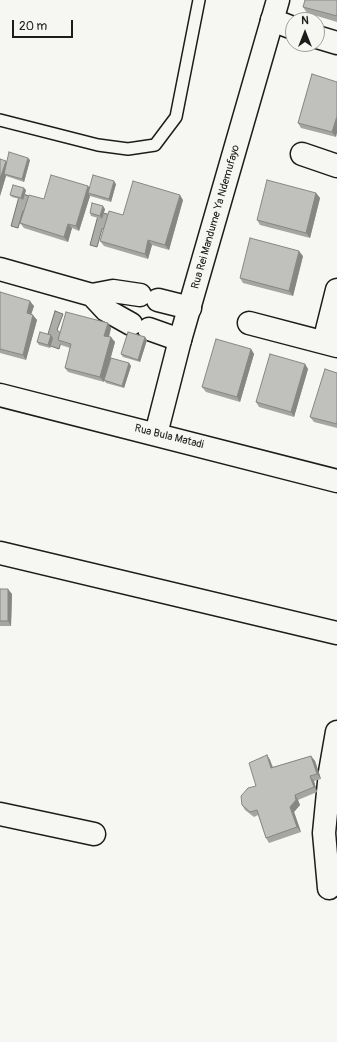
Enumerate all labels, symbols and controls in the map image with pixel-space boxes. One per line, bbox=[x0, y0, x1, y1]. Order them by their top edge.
scale bar bbox=[14, 12, 75, 38]
north arrow bbox=[285, 12, 325, 52]
text: N bbox=[301, 14, 309, 27]
text: 20 m bbox=[19, 19, 47, 34]
street label: Rua Rei Mandume Ya Ndemufayo bbox=[189, 143, 243, 291]
street label: Rua Bula Matadi bbox=[133, 422, 205, 452]

